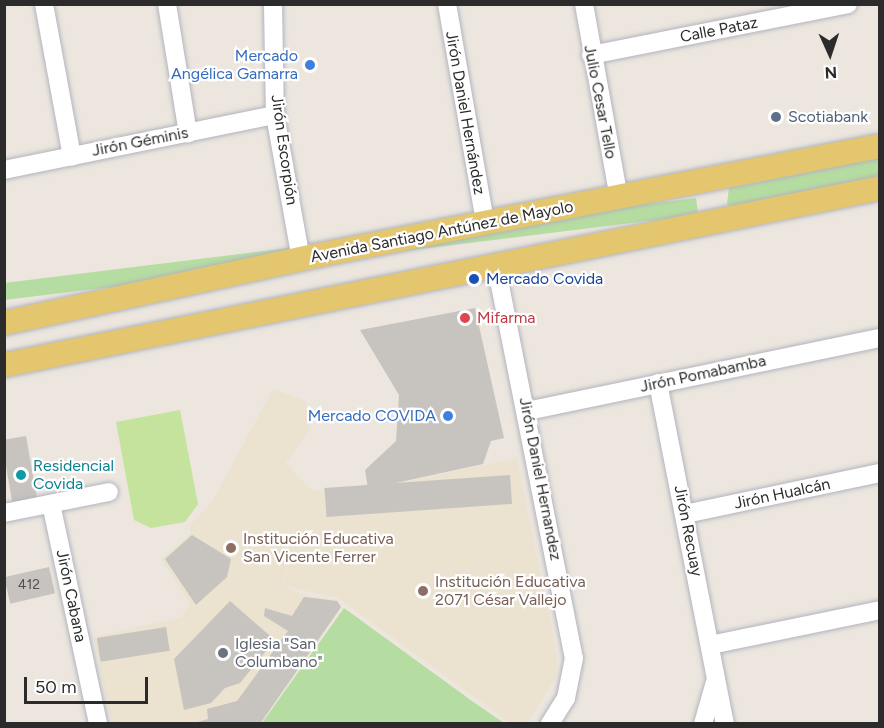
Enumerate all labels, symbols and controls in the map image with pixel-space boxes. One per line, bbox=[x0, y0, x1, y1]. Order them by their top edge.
street label: Calle Pataz bbox=[679, 13, 759, 47]
north arrow bbox=[800, 24, 860, 84]
street label: Jirón Daniel Hernández bbox=[441, 30, 489, 196]
street label: Julio Cesar Tello bbox=[580, 43, 620, 161]
place label: Mercado Angélica Gamarra bbox=[171, 46, 298, 84]
marker: Mercado Angélica Gamarra bbox=[303, 58, 317, 72]
text: N bbox=[824, 63, 838, 82]
street label: Jirón Escorpión bbox=[267, 94, 301, 206]
place label: Scotiabank bbox=[788, 107, 868, 127]
marker: Scotiabank bbox=[769, 110, 783, 124]
street label: Jirón Géminis bbox=[90, 123, 190, 161]
street label: Avenida Santiago Antúnez de Mayolo bbox=[309, 197, 575, 267]
place label: Mercado Covida bbox=[486, 269, 603, 289]
marker: Mercado Covida bbox=[467, 272, 481, 286]
place label: Mifarma bbox=[477, 308, 535, 328]
marker: Mifarma bbox=[458, 311, 472, 325]
street label: Jirón Pomabamba bbox=[638, 351, 768, 397]
street label: Jirón Daniel Hernandez bbox=[515, 396, 565, 562]
place label: Mercado COVIDA bbox=[308, 406, 436, 426]
marker: Mercado COVIDA bbox=[441, 409, 455, 423]
place label: Residencial Covida bbox=[33, 456, 114, 494]
marker: Residencial Covida bbox=[14, 468, 28, 482]
street label: Jirón Hualcán bbox=[732, 474, 832, 514]
street label: Jirón Recuay bbox=[670, 484, 706, 578]
place label: Institución Educativa San Vicente Ferrer bbox=[243, 529, 394, 567]
marker: Institución Educativa San Vicente Ferrer bbox=[224, 541, 238, 555]
street label: Jirón Cabana bbox=[52, 548, 90, 644]
place label: Institución Educativa 2071 César Vallejo bbox=[435, 572, 586, 610]
house number: 412 bbox=[18, 577, 40, 593]
marker: Institución Educativa 2071 César Vallejo bbox=[416, 584, 430, 598]
place label: Iglesia "San Columbano" bbox=[235, 634, 323, 672]
marker: Iglesia "San Columbano" bbox=[216, 646, 230, 660]
scale bar bbox=[27, 665, 152, 703]
text: 50 m bbox=[35, 676, 77, 698]

